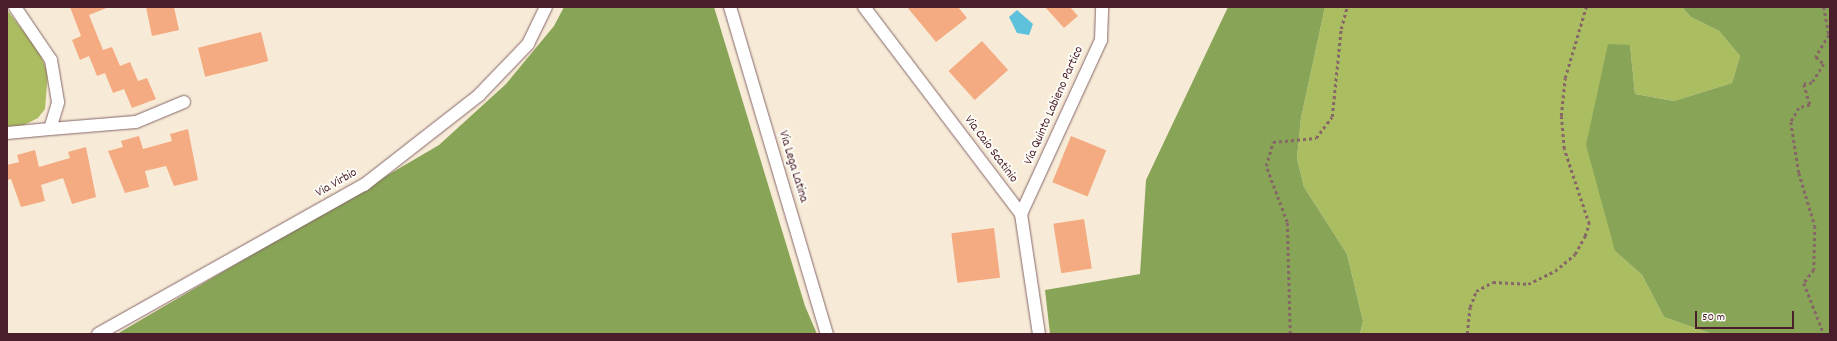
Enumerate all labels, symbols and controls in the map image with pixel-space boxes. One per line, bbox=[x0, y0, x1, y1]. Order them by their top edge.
street label: Via Quinto Labieno Partico bbox=[1022, 44, 1088, 168]
street label: Via Caio Scatinio bbox=[960, 113, 1020, 187]
street label: Via Lega Latina bbox=[774, 129, 810, 205]
street label: Via Virbio bbox=[314, 166, 360, 202]
scale bar bbox=[1697, 303, 1796, 329]
text: 50 m bbox=[1702, 309, 1725, 326]

